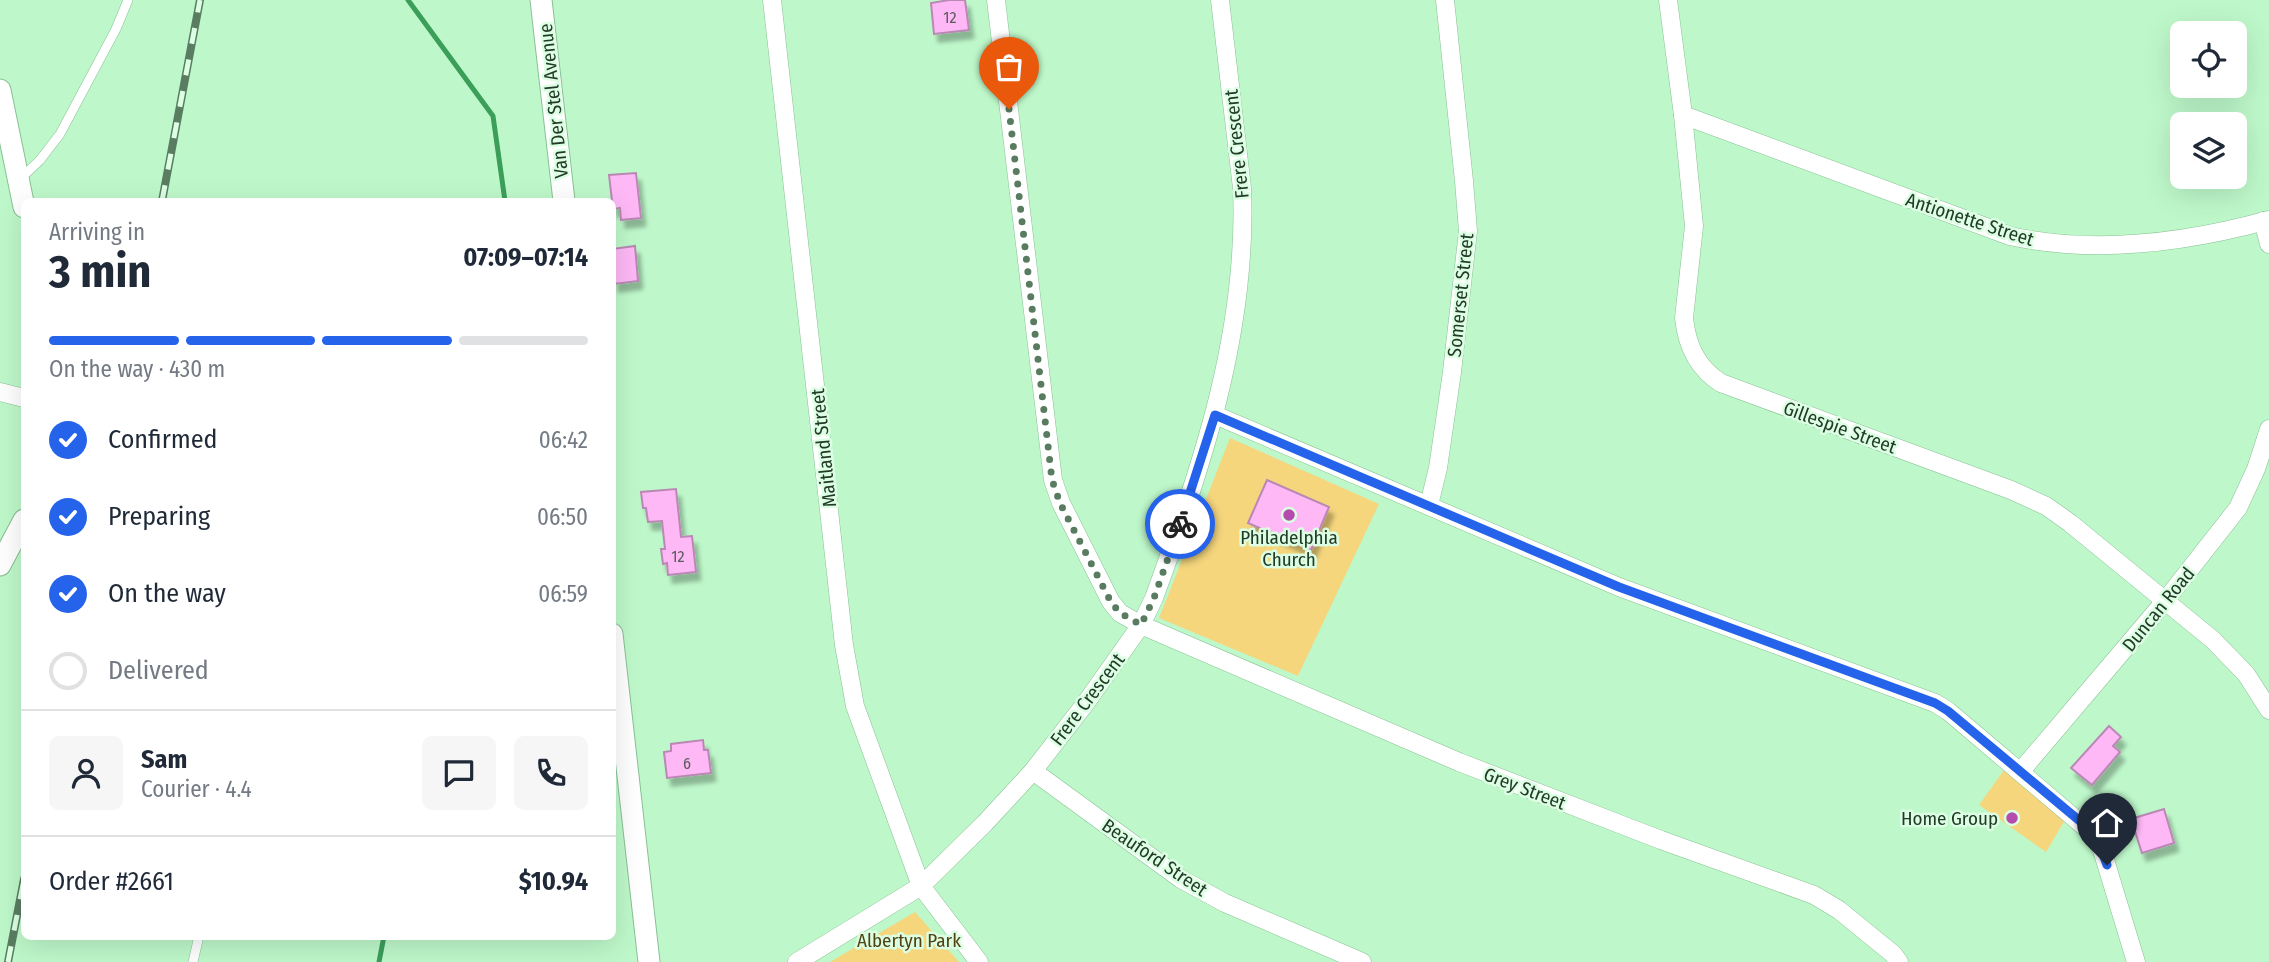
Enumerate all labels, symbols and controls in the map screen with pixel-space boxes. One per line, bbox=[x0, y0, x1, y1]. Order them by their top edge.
house number: 12 bbox=[943, 8, 957, 27]
map controls bbox=[2170, 21, 2247, 189]
button: locate bbox=[2170, 21, 2247, 98]
street label: Van Der Stel Avenue bbox=[534, 22, 573, 179]
pin bbox=[979, 37, 1039, 109]
icon: bag bbox=[990, 48, 1028, 86]
street label: Frere Crescent bbox=[1219, 88, 1254, 200]
button: layers bbox=[2170, 112, 2247, 189]
street label: Antionette Street bbox=[1903, 188, 2037, 251]
text: Arriving in bbox=[49, 218, 145, 246]
street label: Somerset Street bbox=[1443, 231, 1479, 358]
text: 07:09–07:14 bbox=[463, 242, 588, 273]
text: 3 min bbox=[49, 244, 151, 299]
text: On the way · 430 m bbox=[49, 355, 225, 383]
street label: Maitland Street bbox=[806, 387, 841, 508]
street label: Gillespie Street bbox=[1780, 396, 1900, 459]
icon: check bbox=[49, 421, 87, 459]
text: Confirmed bbox=[108, 424, 218, 455]
text: 06:42 bbox=[539, 426, 588, 454]
courier bbox=[1145, 489, 1215, 559]
icon: check bbox=[49, 498, 87, 536]
text: Preparing bbox=[108, 501, 210, 532]
text: 06:50 bbox=[537, 503, 588, 531]
icon: bike bbox=[1161, 505, 1199, 543]
marker: Philadelphia Church bbox=[1281, 507, 1297, 523]
place label: Philadelphia Church bbox=[1240, 526, 1338, 571]
house number: 12 bbox=[671, 547, 685, 566]
street label: Duncan Road bbox=[2117, 562, 2199, 656]
icon: check bbox=[49, 575, 87, 613]
text: On the way bbox=[108, 578, 226, 609]
text: 06:59 bbox=[538, 580, 588, 608]
street label: Frere Crescent bbox=[1045, 648, 1130, 750]
text: Delivered bbox=[108, 655, 209, 686]
button: person bbox=[49, 736, 123, 810]
button: chat bbox=[422, 736, 496, 810]
button: phone bbox=[514, 736, 588, 810]
text: Sam bbox=[141, 744, 187, 775]
house number: 6 bbox=[683, 754, 691, 773]
street label: Grey Street bbox=[1481, 762, 1570, 815]
text: Courier · 4.4 bbox=[141, 775, 252, 803]
pin bbox=[2077, 793, 2137, 865]
icon: home bbox=[2088, 804, 2126, 842]
place label: Home Group bbox=[1901, 807, 1998, 830]
marker: Home Group bbox=[2004, 810, 2020, 826]
street label: Beauford Street bbox=[1098, 814, 1212, 901]
text: Order #2661 bbox=[49, 866, 174, 897]
text: $10.94 bbox=[519, 866, 588, 897]
park label: Albertyn Park bbox=[857, 929, 961, 952]

